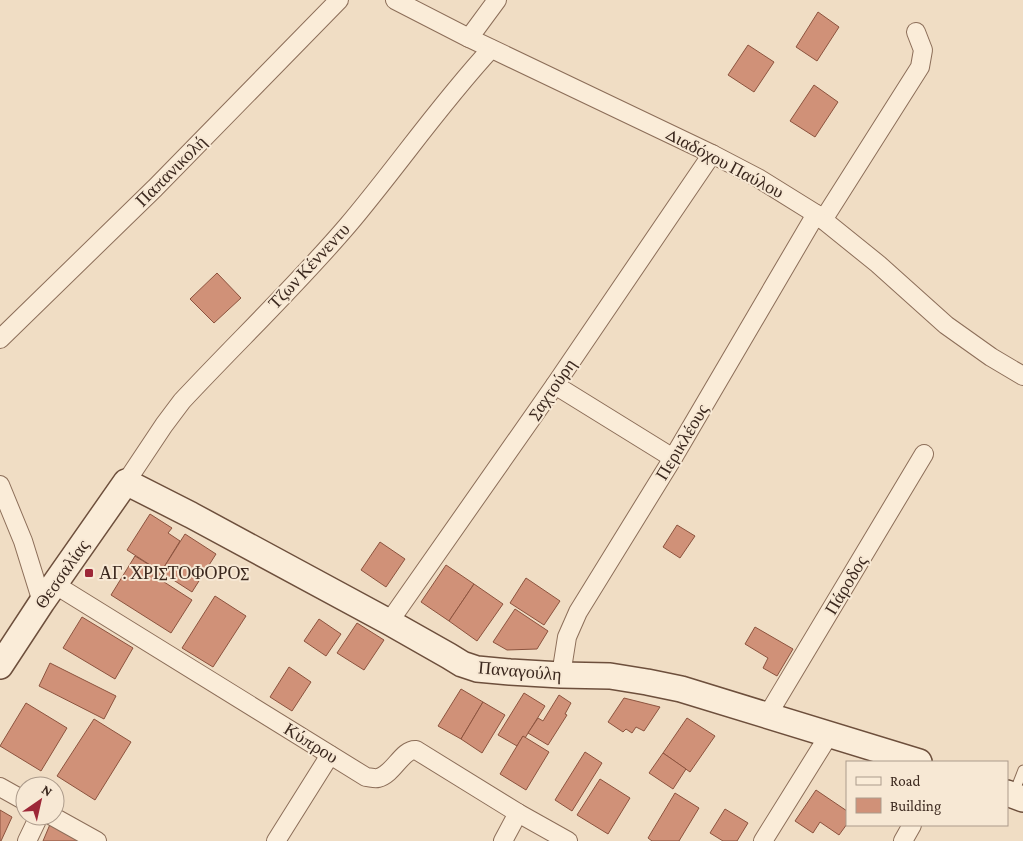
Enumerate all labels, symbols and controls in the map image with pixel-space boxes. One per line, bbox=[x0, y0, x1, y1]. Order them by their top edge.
street label: Διαδόχου Παύλου bbox=[663, 124, 787, 202]
street label: Παπανικολή bbox=[132, 132, 210, 210]
street label: Τζων Κέννεντυ bbox=[264, 219, 354, 313]
street label: Σαχτούρη bbox=[524, 355, 580, 423]
street label: Περικλέους bbox=[652, 401, 712, 483]
street label: Θεσσαλίας bbox=[31, 536, 93, 612]
street label: Πάροδος bbox=[821, 552, 871, 618]
place label: ΑΓ. ΧΡΙΣΤΟΦΟΡΟΣ bbox=[99, 563, 249, 583]
marker: ΑΓ. ΧΡΙΣΤΟΦΟΡΟΣ bbox=[83, 567, 95, 579]
street label: Παναγούλη bbox=[477, 657, 563, 685]
street label: Κύπρου bbox=[280, 719, 342, 767]
legend bbox=[846, 761, 1008, 826]
text: Road bbox=[890, 773, 921, 789]
north arrow bbox=[15, 776, 65, 826]
text: N bbox=[39, 781, 56, 800]
text: Building bbox=[890, 798, 941, 815]

